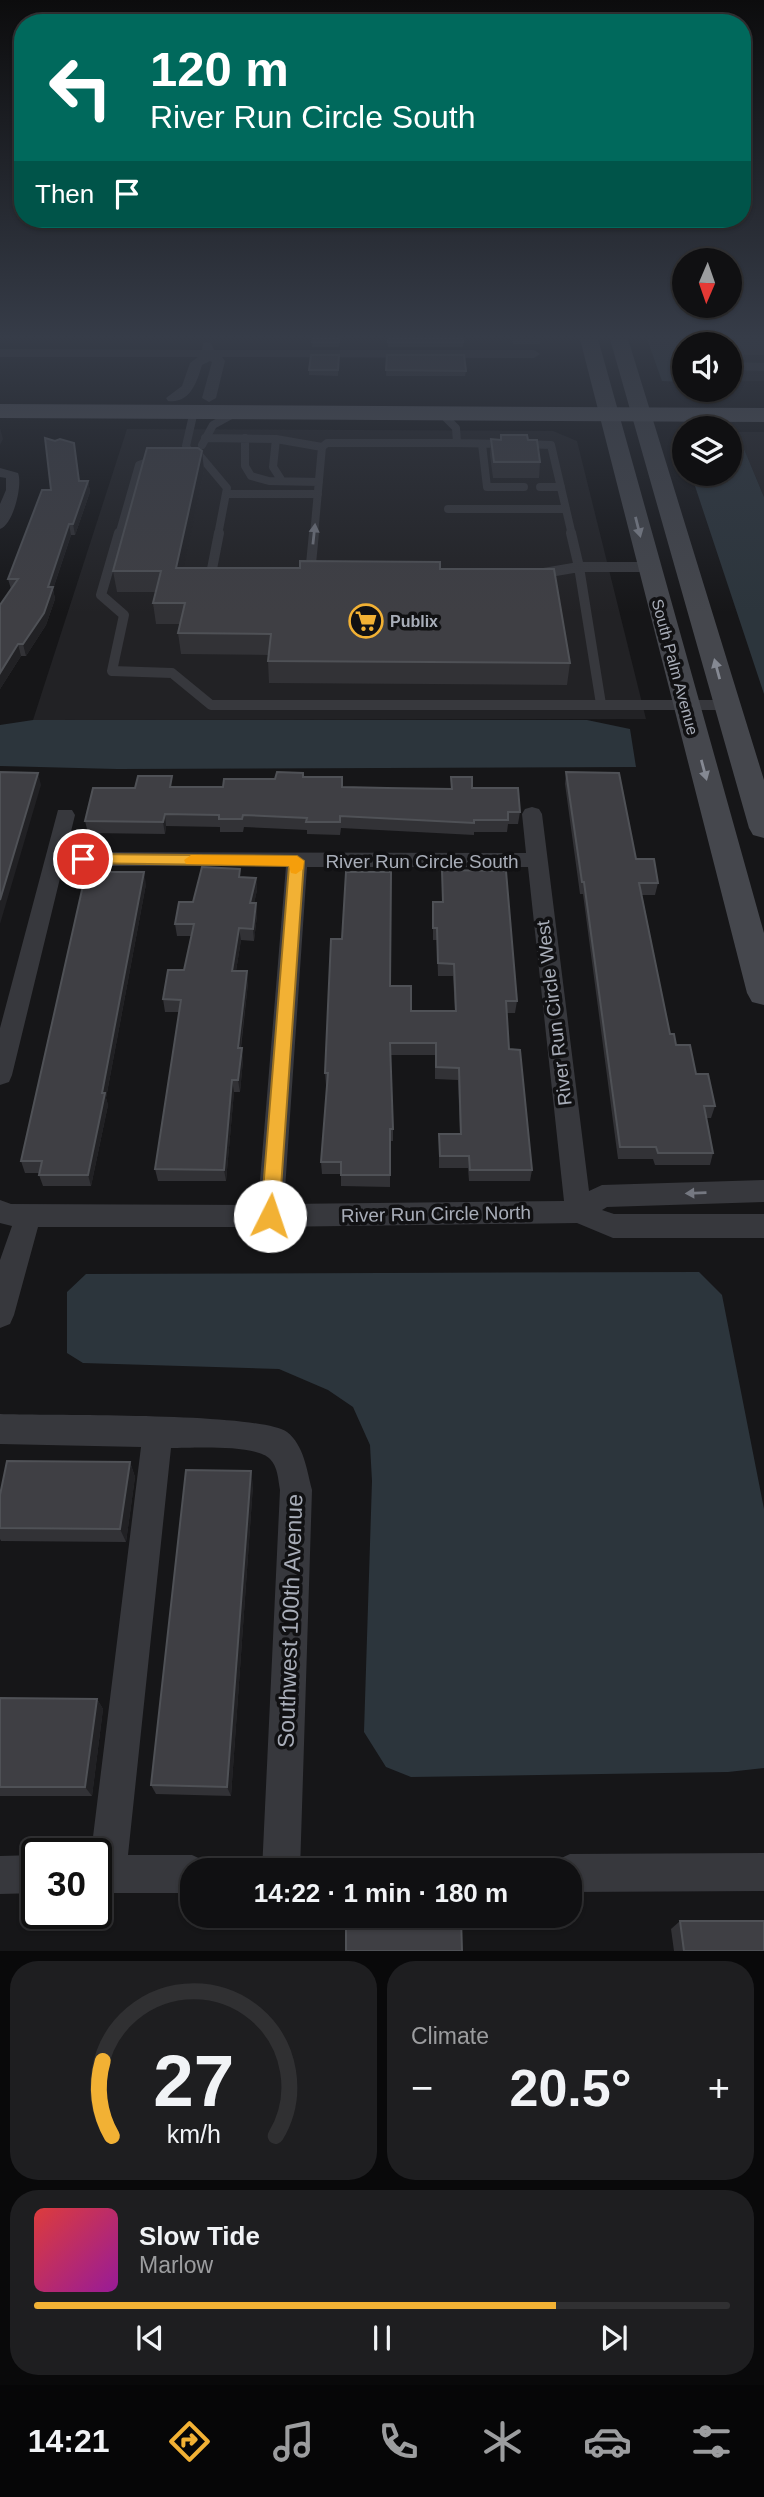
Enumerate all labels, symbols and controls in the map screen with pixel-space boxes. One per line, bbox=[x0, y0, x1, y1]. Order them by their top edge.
icon: left bbox=[35, 42, 126, 133]
text: 120 m bbox=[150, 42, 289, 96]
text: River Run Circle South bbox=[150, 99, 475, 135]
icon: arrive bbox=[108, 175, 146, 213]
text: Then bbox=[35, 179, 94, 209]
north arrow bbox=[672, 248, 742, 318]
map controls bbox=[672, 248, 742, 486]
button: sound bbox=[672, 332, 742, 402]
button: layers bbox=[672, 416, 742, 486]
one-way arrow bbox=[633, 517, 644, 539]
one-way arrow bbox=[308, 523, 319, 545]
street label: South Palm Avenue bbox=[649, 597, 701, 737]
supermarket icon: Publix bbox=[347, 602, 385, 640]
place label: Publix bbox=[390, 613, 438, 630]
one-way arrow bbox=[711, 658, 722, 680]
one-way arrow bbox=[699, 760, 709, 781]
pin bbox=[53, 829, 113, 889]
icon: arrive bbox=[64, 840, 102, 878]
street label: River Run Circle South bbox=[325, 851, 519, 872]
street label: River Run Circle West bbox=[532, 918, 576, 1107]
position arrow bbox=[233, 1179, 307, 1253]
one-way arrow bbox=[685, 1188, 707, 1199]
street label: River Run Circle North bbox=[341, 1202, 531, 1226]
street label: Southwest 100th Avenue bbox=[273, 1494, 307, 1748]
speed limit sign: 30 bbox=[21, 1838, 112, 1929]
text: 14:22 · 1 min · 180 m bbox=[254, 1878, 508, 1908]
text: Climate bbox=[411, 2023, 489, 2049]
text: 27 bbox=[153, 2041, 234, 2122]
text: 20.5° bbox=[509, 2059, 632, 2117]
text: − bbox=[411, 2067, 433, 2109]
text: + bbox=[708, 2067, 730, 2109]
text: km/h bbox=[166, 2120, 221, 2148]
text: Slow Tide bbox=[139, 2221, 260, 2251]
text: Marlow bbox=[139, 2252, 213, 2278]
icon: previous bbox=[131, 2319, 169, 2357]
icon: pause bbox=[363, 2319, 401, 2357]
icon: next bbox=[595, 2319, 633, 2357]
icon: directions bbox=[165, 2417, 214, 2466]
icon: music bbox=[269, 2417, 318, 2466]
icon: phone bbox=[374, 2417, 423, 2466]
icon: climate bbox=[478, 2417, 527, 2466]
icon: car bbox=[583, 2417, 632, 2466]
icon: filters bbox=[687, 2417, 736, 2466]
text: 14:21 bbox=[28, 2423, 110, 2459]

